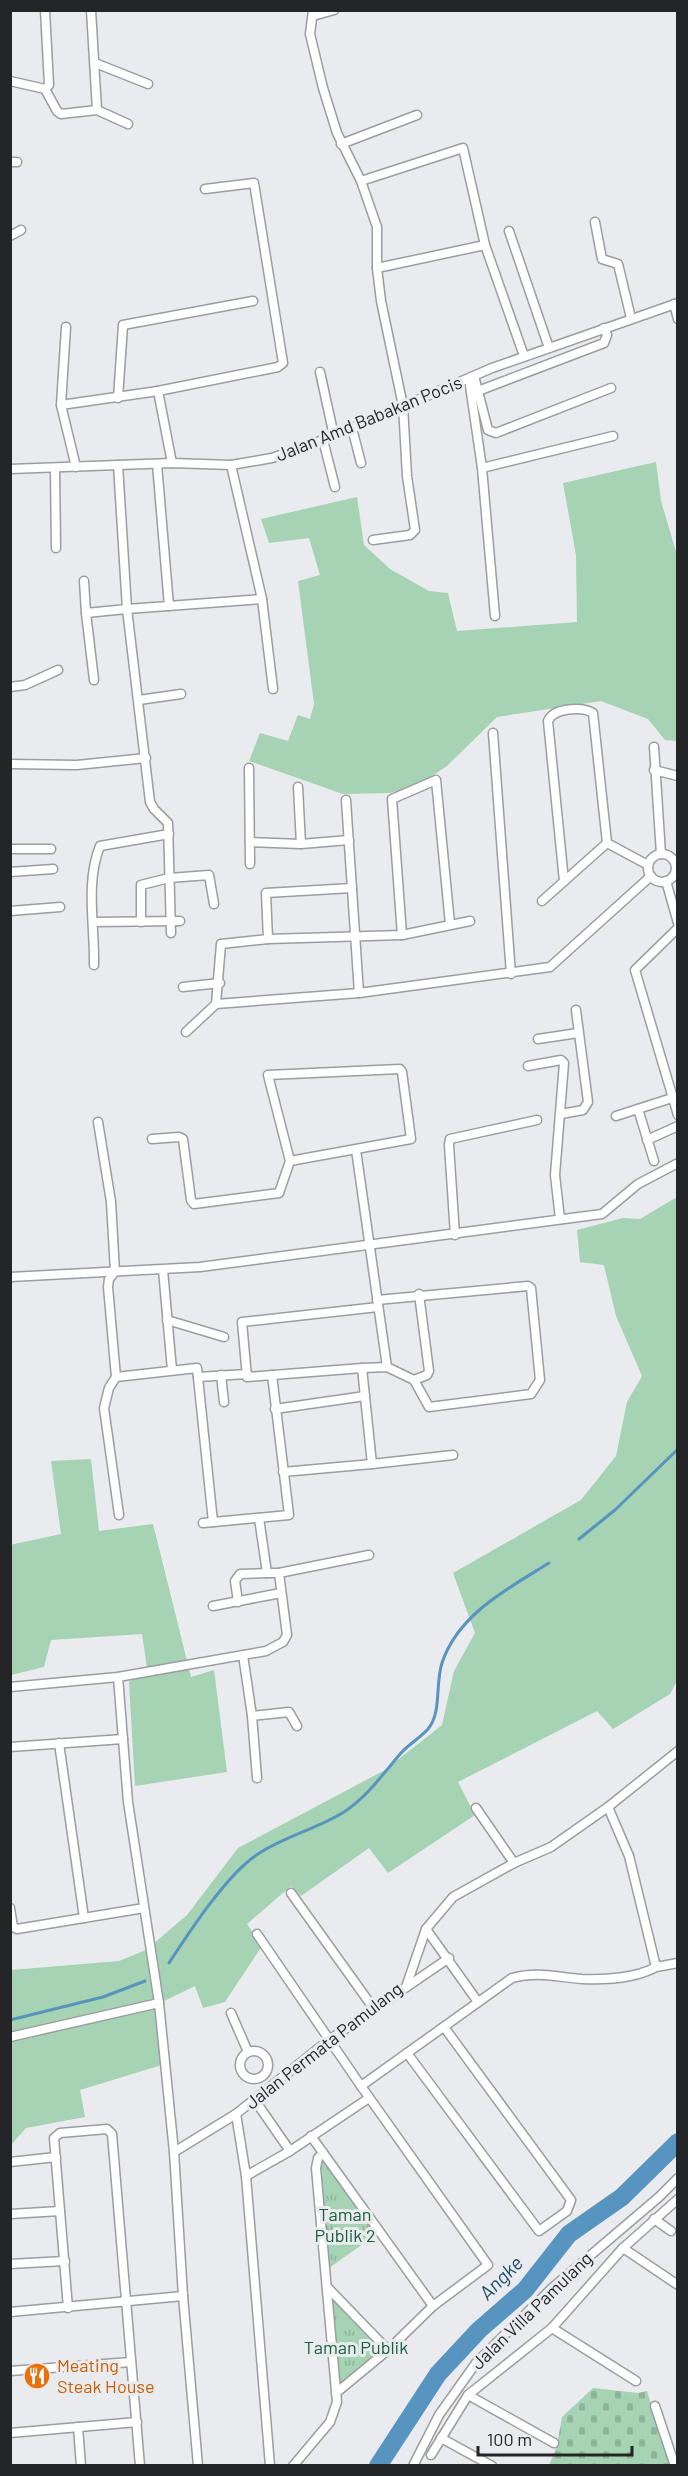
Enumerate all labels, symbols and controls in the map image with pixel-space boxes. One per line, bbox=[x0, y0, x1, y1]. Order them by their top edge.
street label: Jalan Amd Babakan Pocis bbox=[272, 371, 465, 466]
street label: Jalan Permata Pamulang bbox=[241, 1977, 406, 2113]
park label: Taman Publik 2 bbox=[314, 2203, 376, 2246]
street label: Jalan Villa Pamulang bbox=[466, 2247, 596, 2374]
water label: Angke bbox=[473, 2250, 527, 2304]
park label: Taman Publik bbox=[304, 2336, 408, 2358]
place label: Meating Steak House bbox=[57, 2354, 155, 2397]
restaurant icon: Meating Steak House bbox=[22, 2361, 52, 2391]
scale bar bbox=[478, 2419, 632, 2457]
text: 100 m bbox=[487, 2428, 532, 2450]

